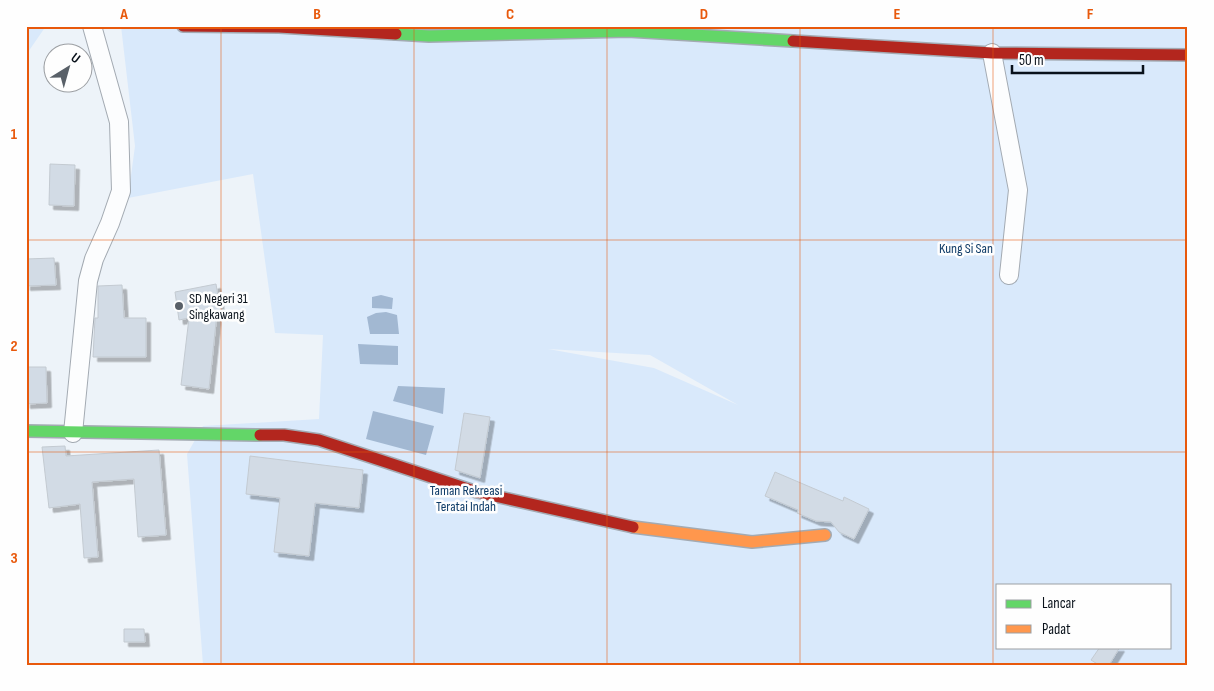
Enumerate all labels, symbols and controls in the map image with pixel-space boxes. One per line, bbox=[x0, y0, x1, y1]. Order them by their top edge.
text: A bbox=[119, 5, 128, 24]
text: B bbox=[313, 5, 321, 24]
text: C bbox=[506, 5, 514, 24]
text: D bbox=[700, 5, 708, 24]
text: E bbox=[894, 5, 901, 24]
text: F bbox=[1087, 5, 1094, 24]
north arrow bbox=[42, 42, 92, 92]
scale bar bbox=[1012, 42, 1143, 74]
text: U bbox=[67, 49, 84, 67]
text: 50 m bbox=[1019, 51, 1044, 70]
text: 1 bbox=[11, 125, 18, 144]
park label: Kung Si San bbox=[939, 240, 993, 257]
place label: SD Negeri 31 Singkawang bbox=[189, 290, 248, 323]
marker: SD Negeri 31 Singkawang bbox=[173, 300, 185, 312]
text: 2 bbox=[10, 337, 18, 356]
park label: Taman Rekreasi Teratai Indah bbox=[430, 482, 502, 515]
text: 3 bbox=[10, 549, 18, 568]
legend bbox=[996, 584, 1172, 648]
text: Lancar bbox=[1042, 594, 1076, 613]
text: Padat bbox=[1042, 620, 1071, 639]

